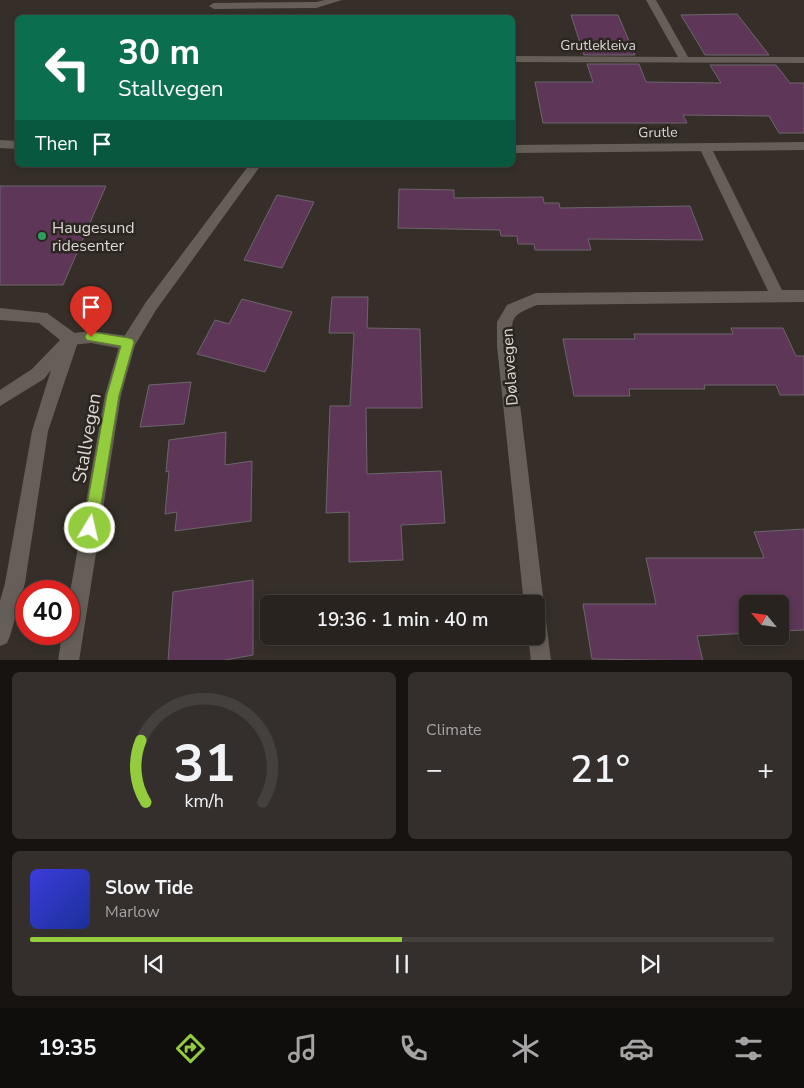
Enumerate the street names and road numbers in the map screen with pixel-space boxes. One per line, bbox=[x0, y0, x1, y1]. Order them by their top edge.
street label: Grutlekleiva bbox=[560, 36, 636, 55]
street label: Grutle bbox=[638, 123, 678, 142]
street label: Dølavegen bbox=[496, 327, 524, 406]
street label: Stallvegen bbox=[66, 391, 108, 485]

